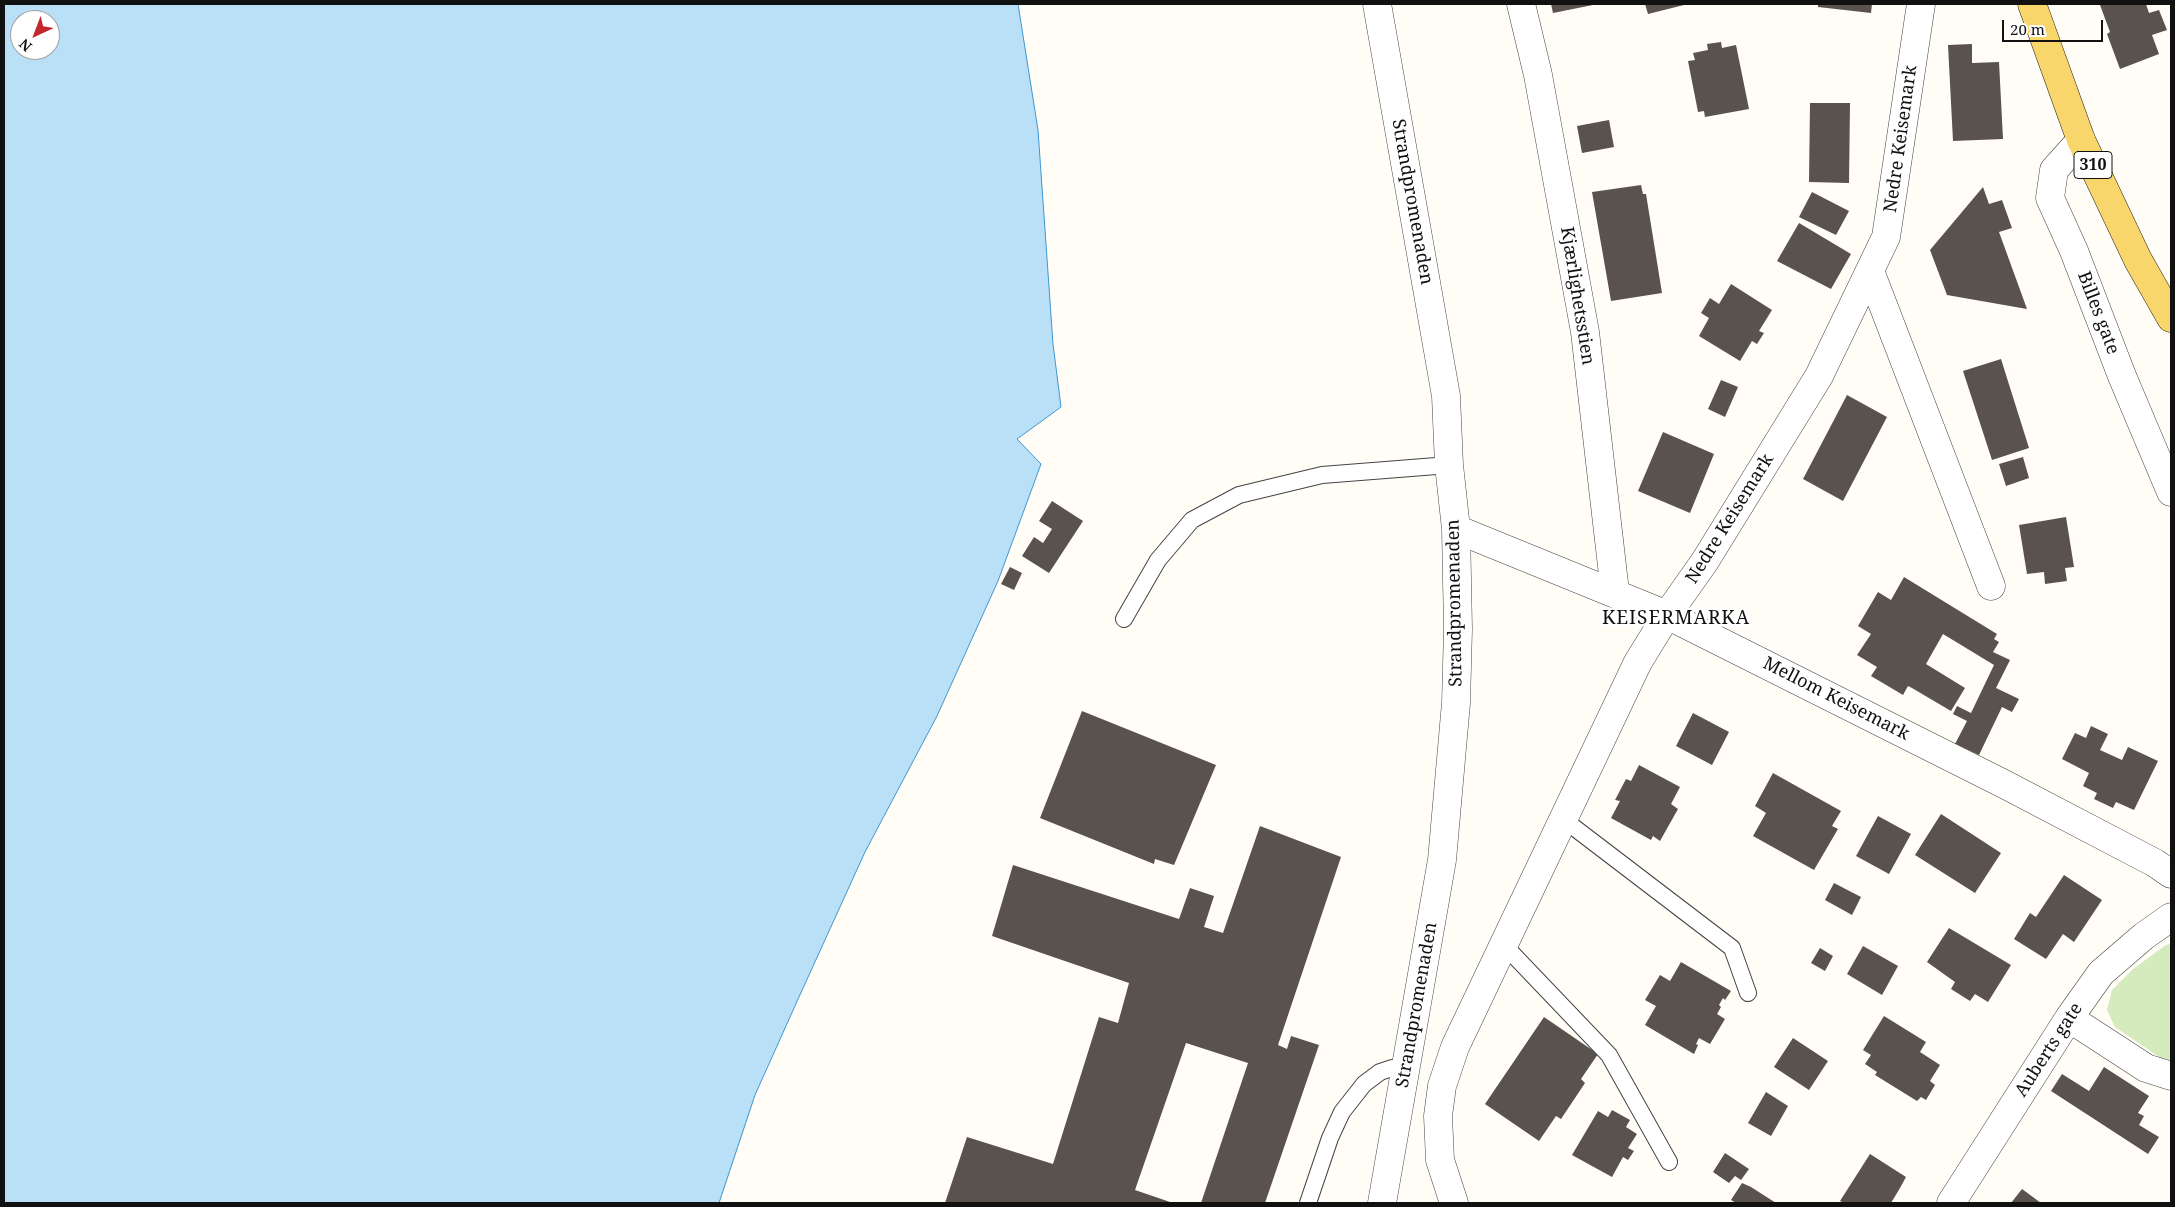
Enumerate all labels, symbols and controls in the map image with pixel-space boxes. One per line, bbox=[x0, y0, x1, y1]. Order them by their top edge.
north arrow bbox=[10, 10, 60, 60]
scale bar bbox=[2005, 10, 2106, 42]
text: 20 m bbox=[2010, 19, 2045, 39]
text: N bbox=[15, 35, 36, 56]
street label: Nedre Keisemark bbox=[1880, 64, 1922, 214]
street label: Strandpromenaden bbox=[1387, 118, 1437, 286]
road number: 310 bbox=[2074, 152, 2112, 178]
street label: Kjærlighetsstien bbox=[1555, 225, 1599, 367]
street label: Billes gate bbox=[2072, 269, 2124, 357]
street label: Nedre Keisemark bbox=[1681, 450, 1779, 588]
street label: Strandpromenaden bbox=[1443, 519, 1467, 687]
district label: KEISERMARKA bbox=[1601, 608, 1751, 630]
street label: Mellom Keisemark bbox=[1759, 653, 1913, 745]
street label: Strandpromenaden bbox=[1392, 921, 1442, 1089]
street label: Auberts gate bbox=[2011, 999, 2087, 1101]

